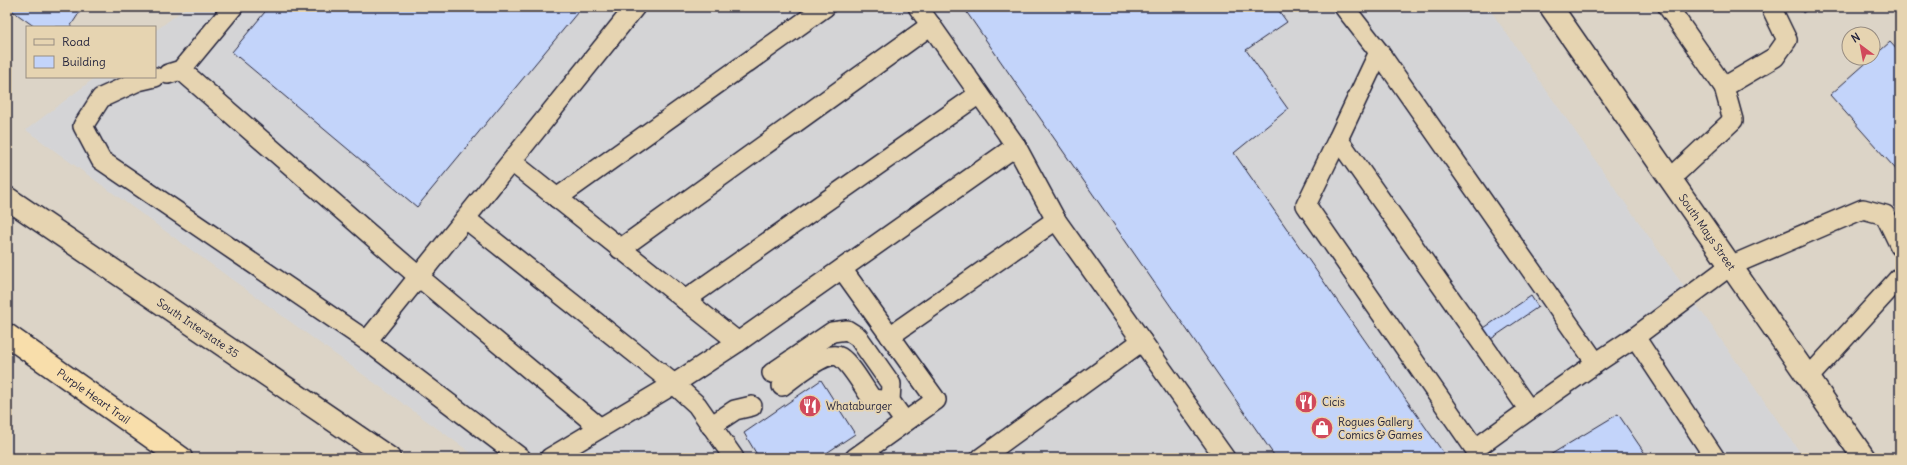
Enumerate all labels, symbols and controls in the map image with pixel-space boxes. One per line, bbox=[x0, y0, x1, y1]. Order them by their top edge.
legend bbox=[26, 26, 156, 78]
north arrow bbox=[1841, 26, 1881, 66]
text: N bbox=[1849, 30, 1863, 45]
text: Road bbox=[62, 34, 90, 49]
text: Building bbox=[62, 54, 106, 69]
street label: South Mays Street bbox=[1676, 191, 1739, 273]
street label: South Interstate 35 bbox=[154, 295, 242, 361]
street label: Purple Heart Trail bbox=[54, 366, 133, 427]
restaurant icon: Cicis bbox=[1293, 389, 1319, 415]
restaurant icon: Whataburger bbox=[797, 393, 823, 419]
place label: Cicis bbox=[1322, 395, 1345, 409]
place label: Whataburger bbox=[826, 399, 893, 413]
shop icon: Rogues Gallery Comics & Games bbox=[1309, 415, 1335, 441]
place label: Rogues Gallery Comics & Games bbox=[1338, 415, 1422, 442]

